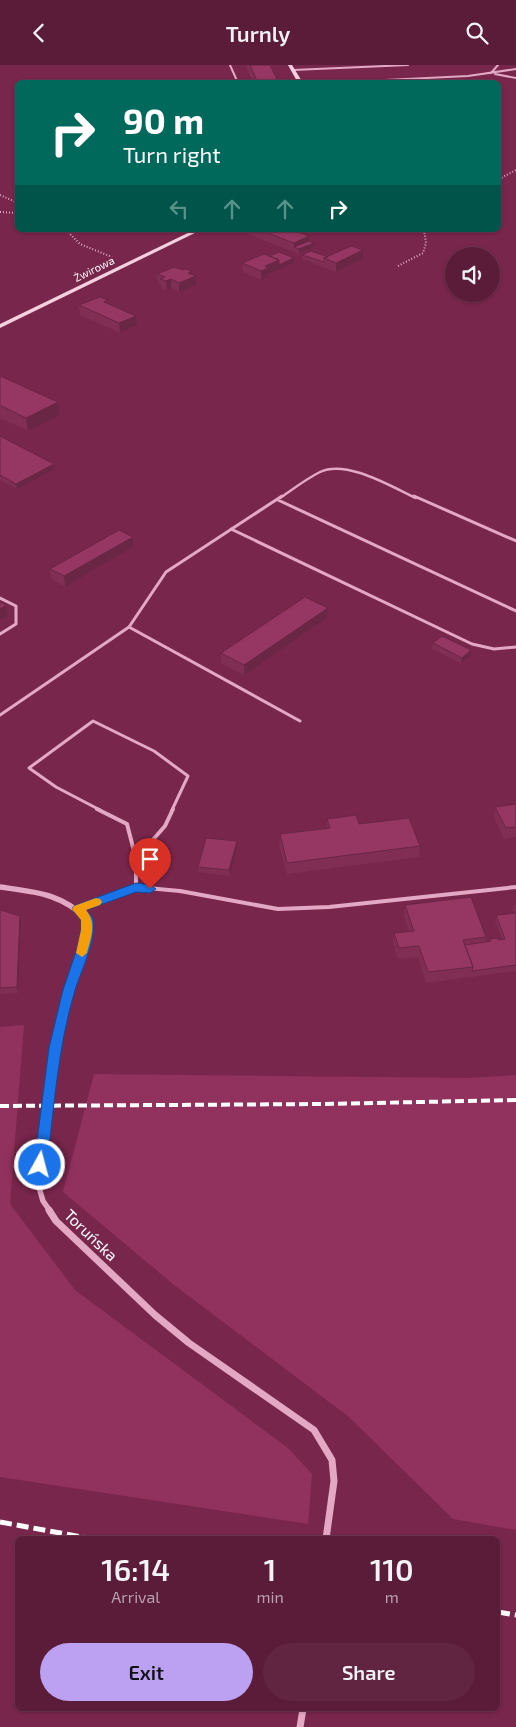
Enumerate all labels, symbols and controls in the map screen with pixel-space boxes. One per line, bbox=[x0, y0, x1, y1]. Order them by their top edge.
icon: back bbox=[25, 19, 53, 47]
icon: search bbox=[463, 19, 491, 47]
text: Turnly bbox=[226, 20, 290, 46]
text: 90 m bbox=[123, 99, 204, 141]
icon: right bbox=[40, 100, 105, 165]
text: Turn right bbox=[123, 141, 221, 167]
icon: left bbox=[165, 195, 193, 223]
icon: ahead bbox=[218, 195, 246, 223]
icon: ahead bbox=[271, 195, 299, 223]
icon: right bbox=[324, 195, 352, 223]
map controls bbox=[445, 247, 500, 302]
button: sound bbox=[445, 247, 500, 302]
street label: Żwirowa bbox=[71, 253, 116, 284]
pin bbox=[129, 838, 171, 889]
icon: arrive bbox=[136, 845, 164, 873]
position arrow bbox=[13, 1138, 65, 1190]
street label: Toruńska bbox=[61, 1205, 122, 1265]
text: 16:14 bbox=[101, 1551, 170, 1587]
text: 1 bbox=[264, 1551, 276, 1587]
text: 110 bbox=[370, 1551, 414, 1587]
text: Arrival bbox=[111, 1587, 160, 1606]
text: min bbox=[256, 1587, 284, 1606]
text: m bbox=[385, 1587, 399, 1606]
button: Exit bbox=[40, 1643, 253, 1701]
button: Share bbox=[263, 1643, 475, 1701]

